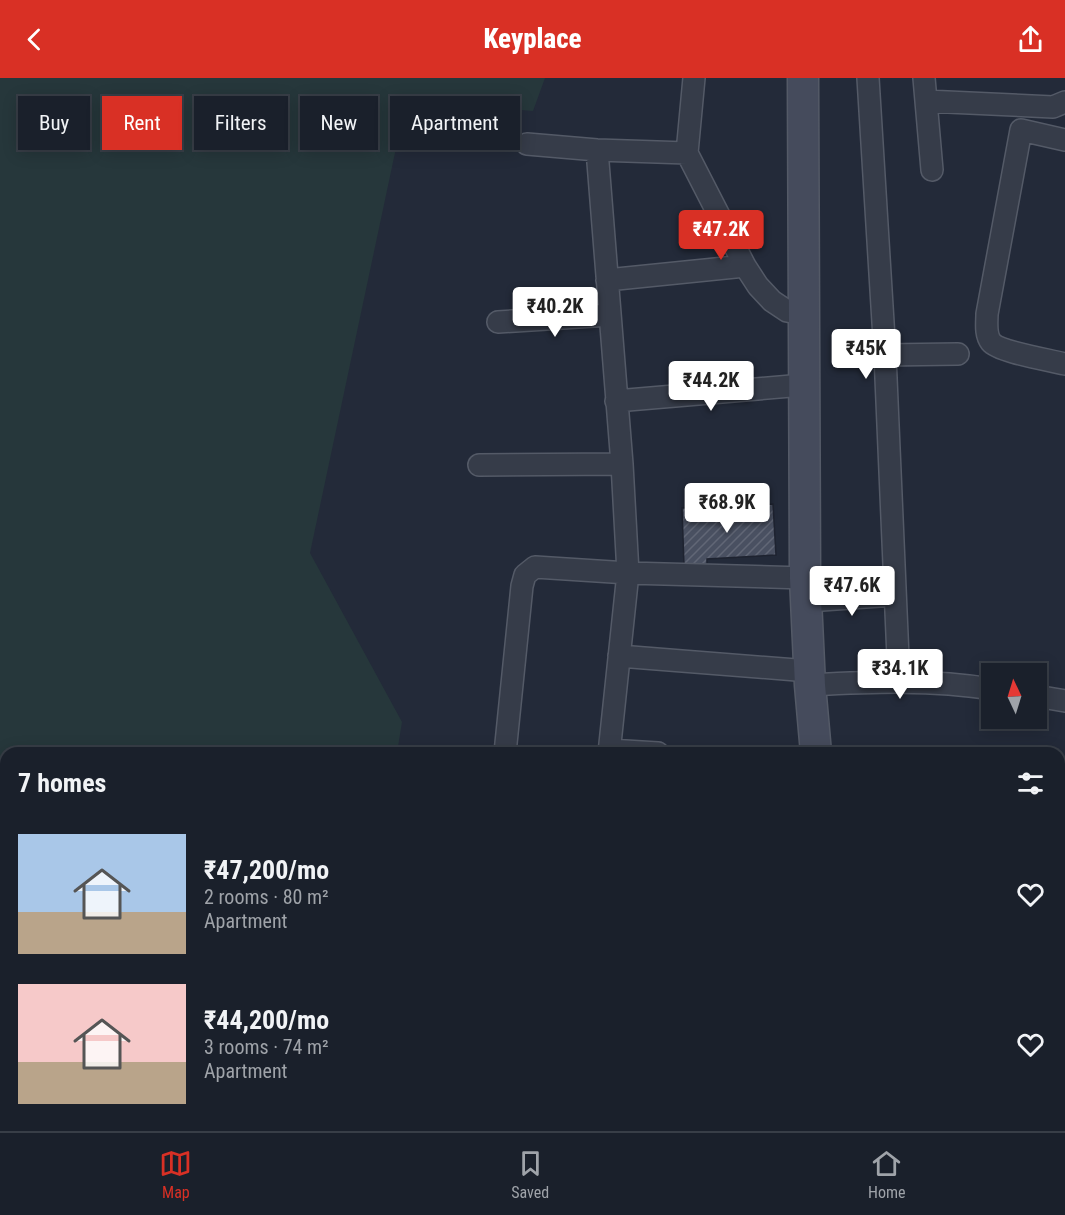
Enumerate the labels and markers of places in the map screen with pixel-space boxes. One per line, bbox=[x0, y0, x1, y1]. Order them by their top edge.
pin: ₹47.2K bbox=[672, 210, 770, 261]
pin: ₹40.2K bbox=[506, 287, 604, 338]
pin: ₹45K bbox=[830, 329, 902, 380]
pin: ₹44.2K bbox=[662, 361, 760, 412]
pin: ₹68.9K bbox=[678, 483, 776, 534]
pin: ₹47.6K bbox=[803, 566, 901, 617]
pin: ₹34.1K bbox=[851, 649, 949, 700]

